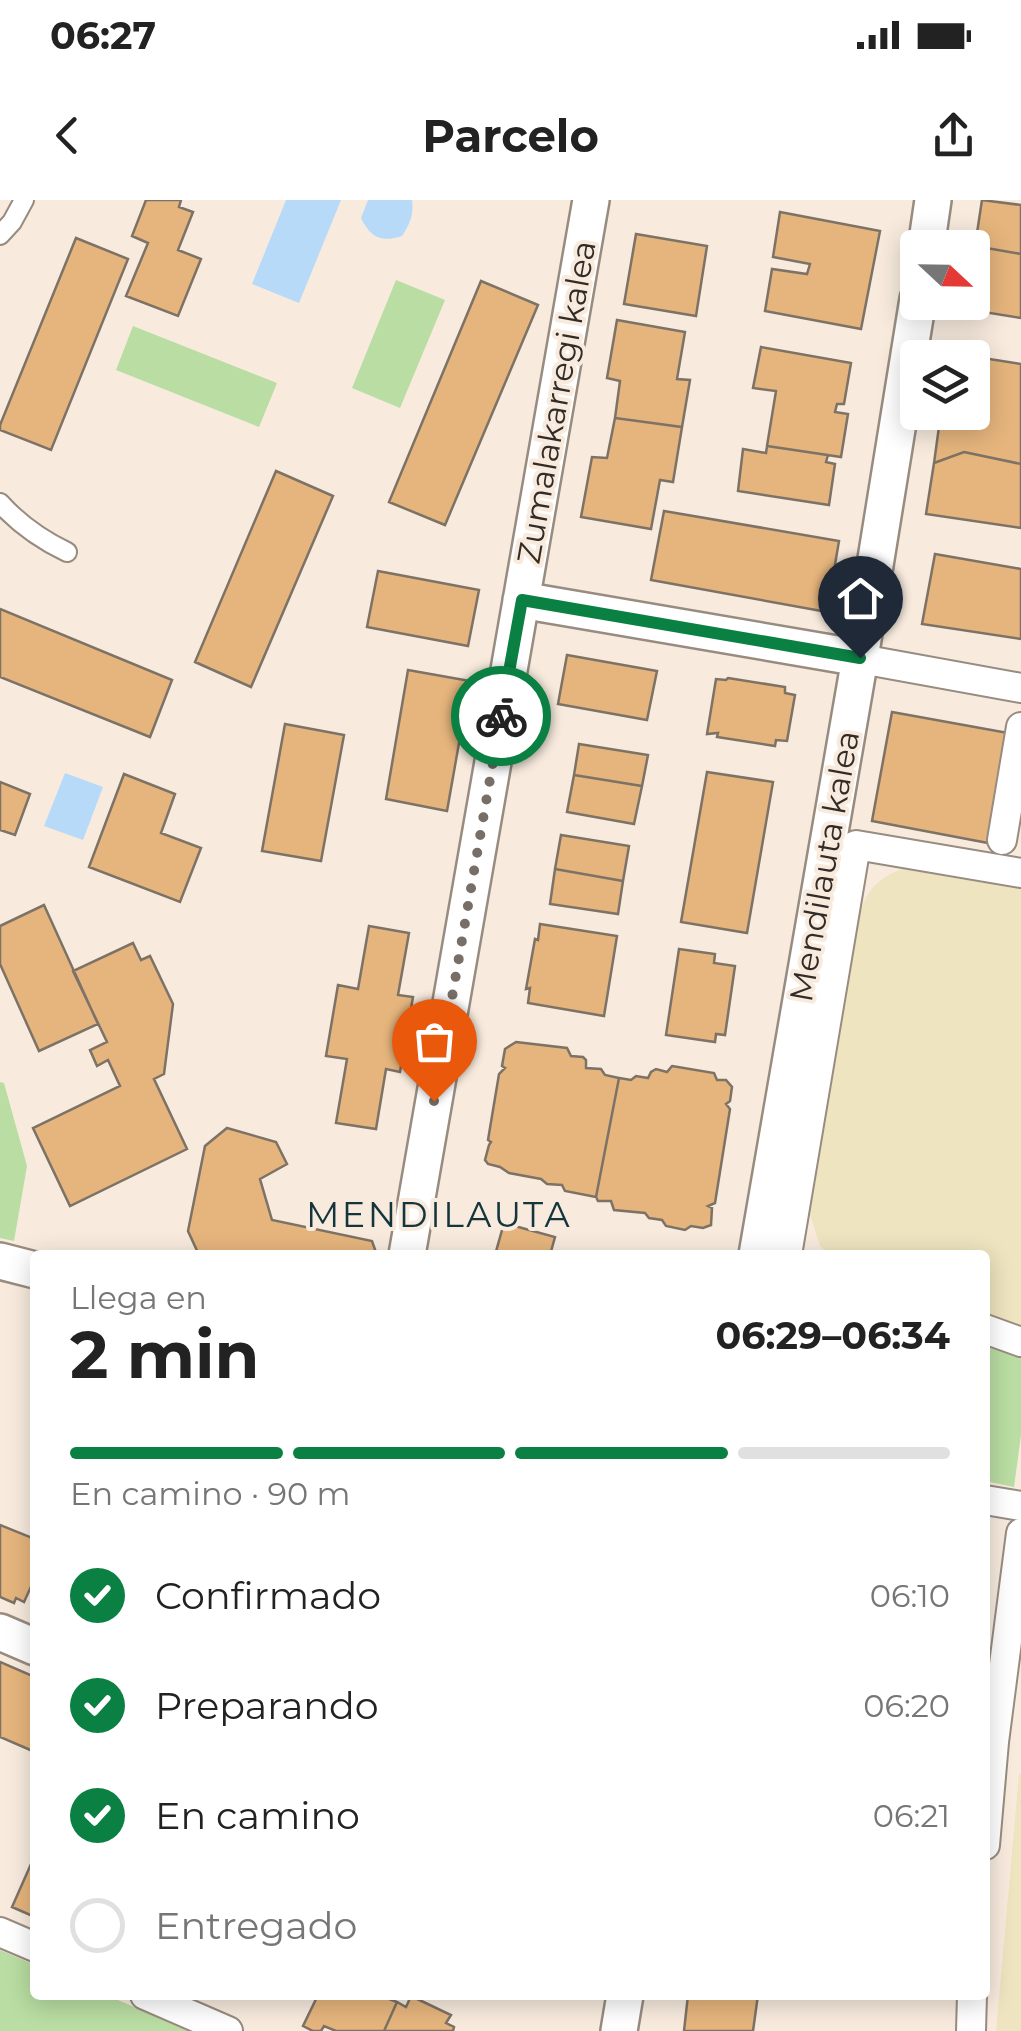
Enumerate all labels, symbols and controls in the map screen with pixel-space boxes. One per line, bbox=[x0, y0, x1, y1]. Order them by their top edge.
text: 06:27 bbox=[50, 12, 156, 59]
icon: back bbox=[40, 108, 95, 163]
text: Parcelo bbox=[422, 108, 599, 163]
icon: share bbox=[926, 108, 981, 163]
north arrow bbox=[900, 230, 990, 320]
map controls bbox=[900, 230, 990, 430]
street label: Zumalakarregi kalea bbox=[508, 237, 604, 567]
button: layers bbox=[900, 340, 990, 430]
pin bbox=[818, 556, 903, 659]
icon: home bbox=[833, 571, 888, 626]
courier bbox=[451, 666, 551, 766]
icon: bike bbox=[474, 689, 529, 744]
street label: Mendilauta kalea bbox=[781, 727, 867, 1005]
pin bbox=[392, 999, 477, 1102]
icon: bag bbox=[407, 1014, 462, 1069]
district label: MENDILAUTA bbox=[306, 1193, 572, 1236]
text: Llega en bbox=[70, 1278, 207, 1317]
text: 06:29–06:34 bbox=[715, 1312, 950, 1359]
text: 2 min bbox=[70, 1315, 259, 1394]
text: En camino · 90 m bbox=[70, 1474, 350, 1513]
icon: check bbox=[70, 1568, 125, 1623]
text: Confirmado bbox=[155, 1572, 381, 1619]
text: 06:10 bbox=[870, 1576, 950, 1615]
icon: check bbox=[70, 1678, 125, 1733]
text: Preparando bbox=[155, 1682, 379, 1729]
text: 06:20 bbox=[863, 1686, 950, 1725]
icon: check bbox=[70, 1788, 125, 1843]
text: En camino bbox=[155, 1792, 360, 1839]
text: 06:21 bbox=[873, 1796, 950, 1835]
text: Entregado bbox=[155, 1902, 357, 1949]

